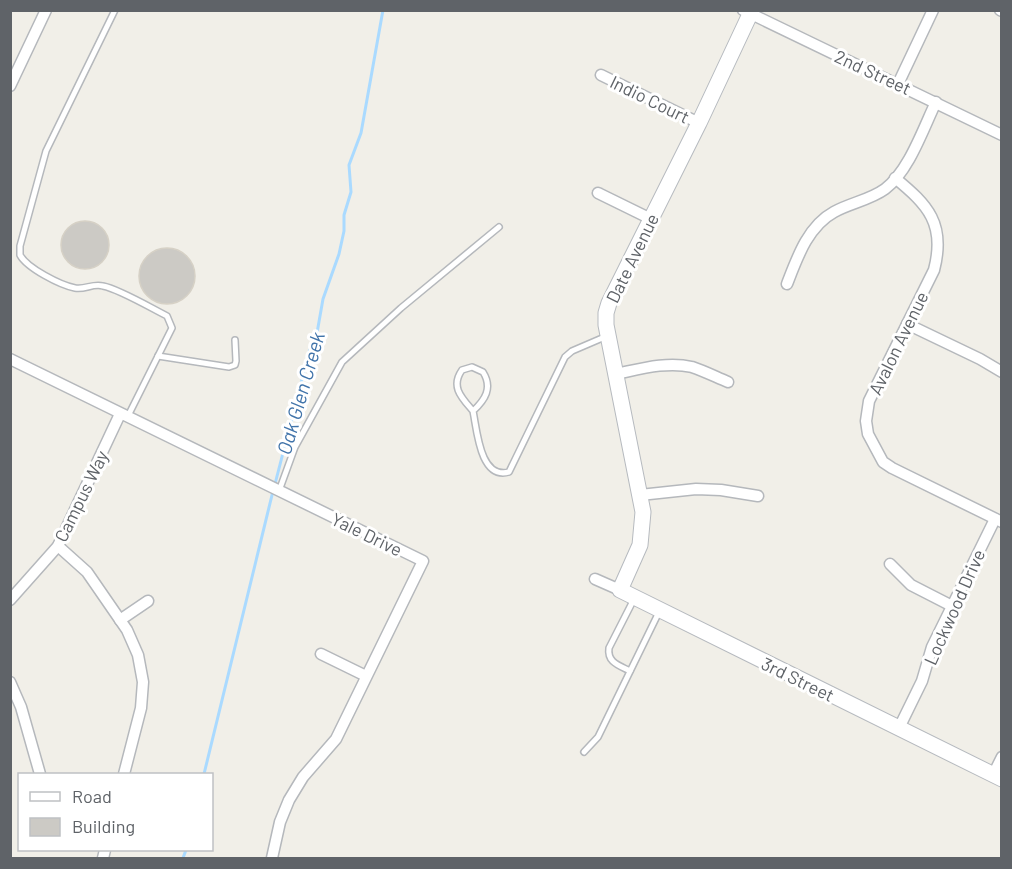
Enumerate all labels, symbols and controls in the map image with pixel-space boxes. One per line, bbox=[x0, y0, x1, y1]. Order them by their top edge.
street label: 2nd Street bbox=[831, 45, 915, 99]
street label: Indio Court bbox=[607, 70, 693, 128]
street label: Date Avenue bbox=[601, 210, 663, 306]
street label: Avalon Avenue bbox=[863, 288, 933, 398]
water label: Oak Glen Creek bbox=[271, 329, 329, 457]
street label: Campus Way bbox=[49, 447, 113, 545]
street label: Yale Drive bbox=[328, 507, 406, 561]
street label: Lockwood Drive bbox=[919, 546, 989, 668]
street label: 3rd Street bbox=[758, 652, 838, 706]
legend bbox=[18, 773, 213, 851]
text: Road bbox=[72, 785, 112, 807]
text: Building bbox=[72, 815, 135, 837]

